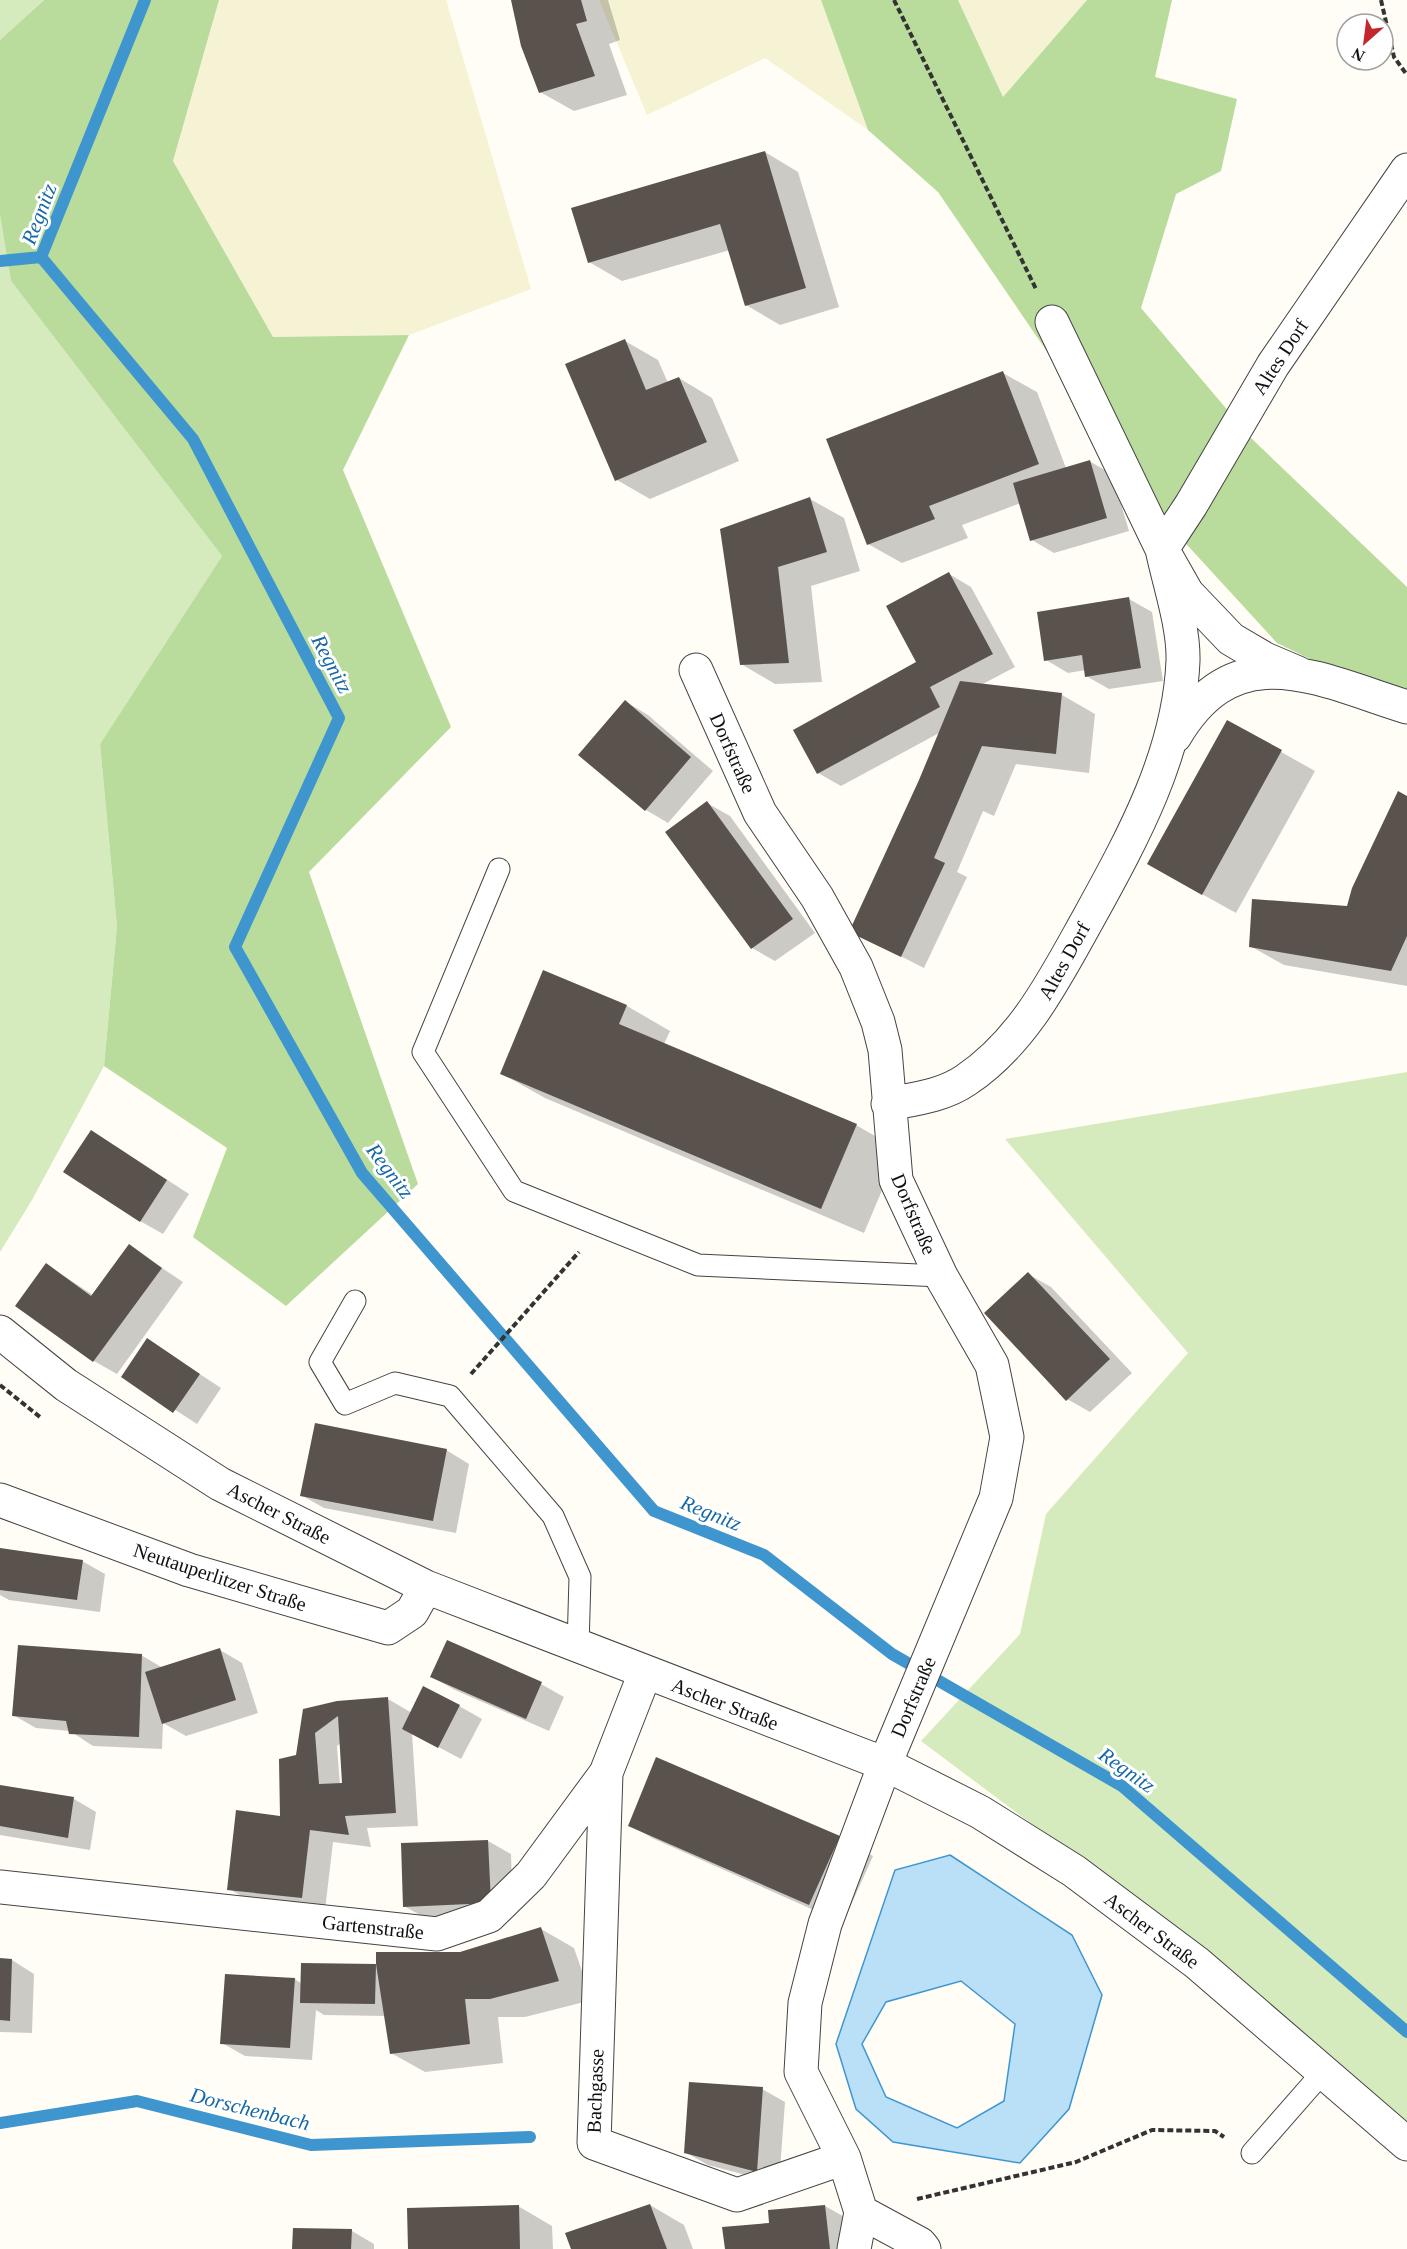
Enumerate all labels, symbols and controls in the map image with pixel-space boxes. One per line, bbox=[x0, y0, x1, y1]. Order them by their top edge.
north arrow bbox=[1335, 12, 1395, 72]
text: N bbox=[1349, 44, 1367, 65]
water label: Regnitz bbox=[16, 180, 61, 249]
street label: Altes Dorf bbox=[1248, 315, 1313, 399]
water label: Regnitz bbox=[306, 630, 357, 697]
street label: Dorfstraße bbox=[706, 709, 760, 797]
street label: Altes Dorf bbox=[1034, 918, 1094, 1003]
water label: Regnitz bbox=[361, 1138, 419, 1203]
street label: Dorfstraße bbox=[887, 1170, 941, 1258]
street label: Ascher Straße bbox=[224, 1478, 334, 1548]
water label: Regnitz bbox=[676, 1490, 745, 1536]
street label: Neutauperlitzer Straße bbox=[130, 1539, 309, 1616]
street label: Dorfstraße bbox=[886, 1653, 940, 1741]
street label: Ascher Straße bbox=[668, 1674, 782, 1735]
water label: Regnitz bbox=[1093, 1742, 1160, 1798]
street label: Ascher Straße bbox=[1100, 1887, 1204, 1973]
street label: Gartenstraße bbox=[321, 1911, 425, 1943]
street label: Bachgasse bbox=[583, 2048, 608, 2134]
water label: Dorschenbach bbox=[187, 2082, 312, 2135]

